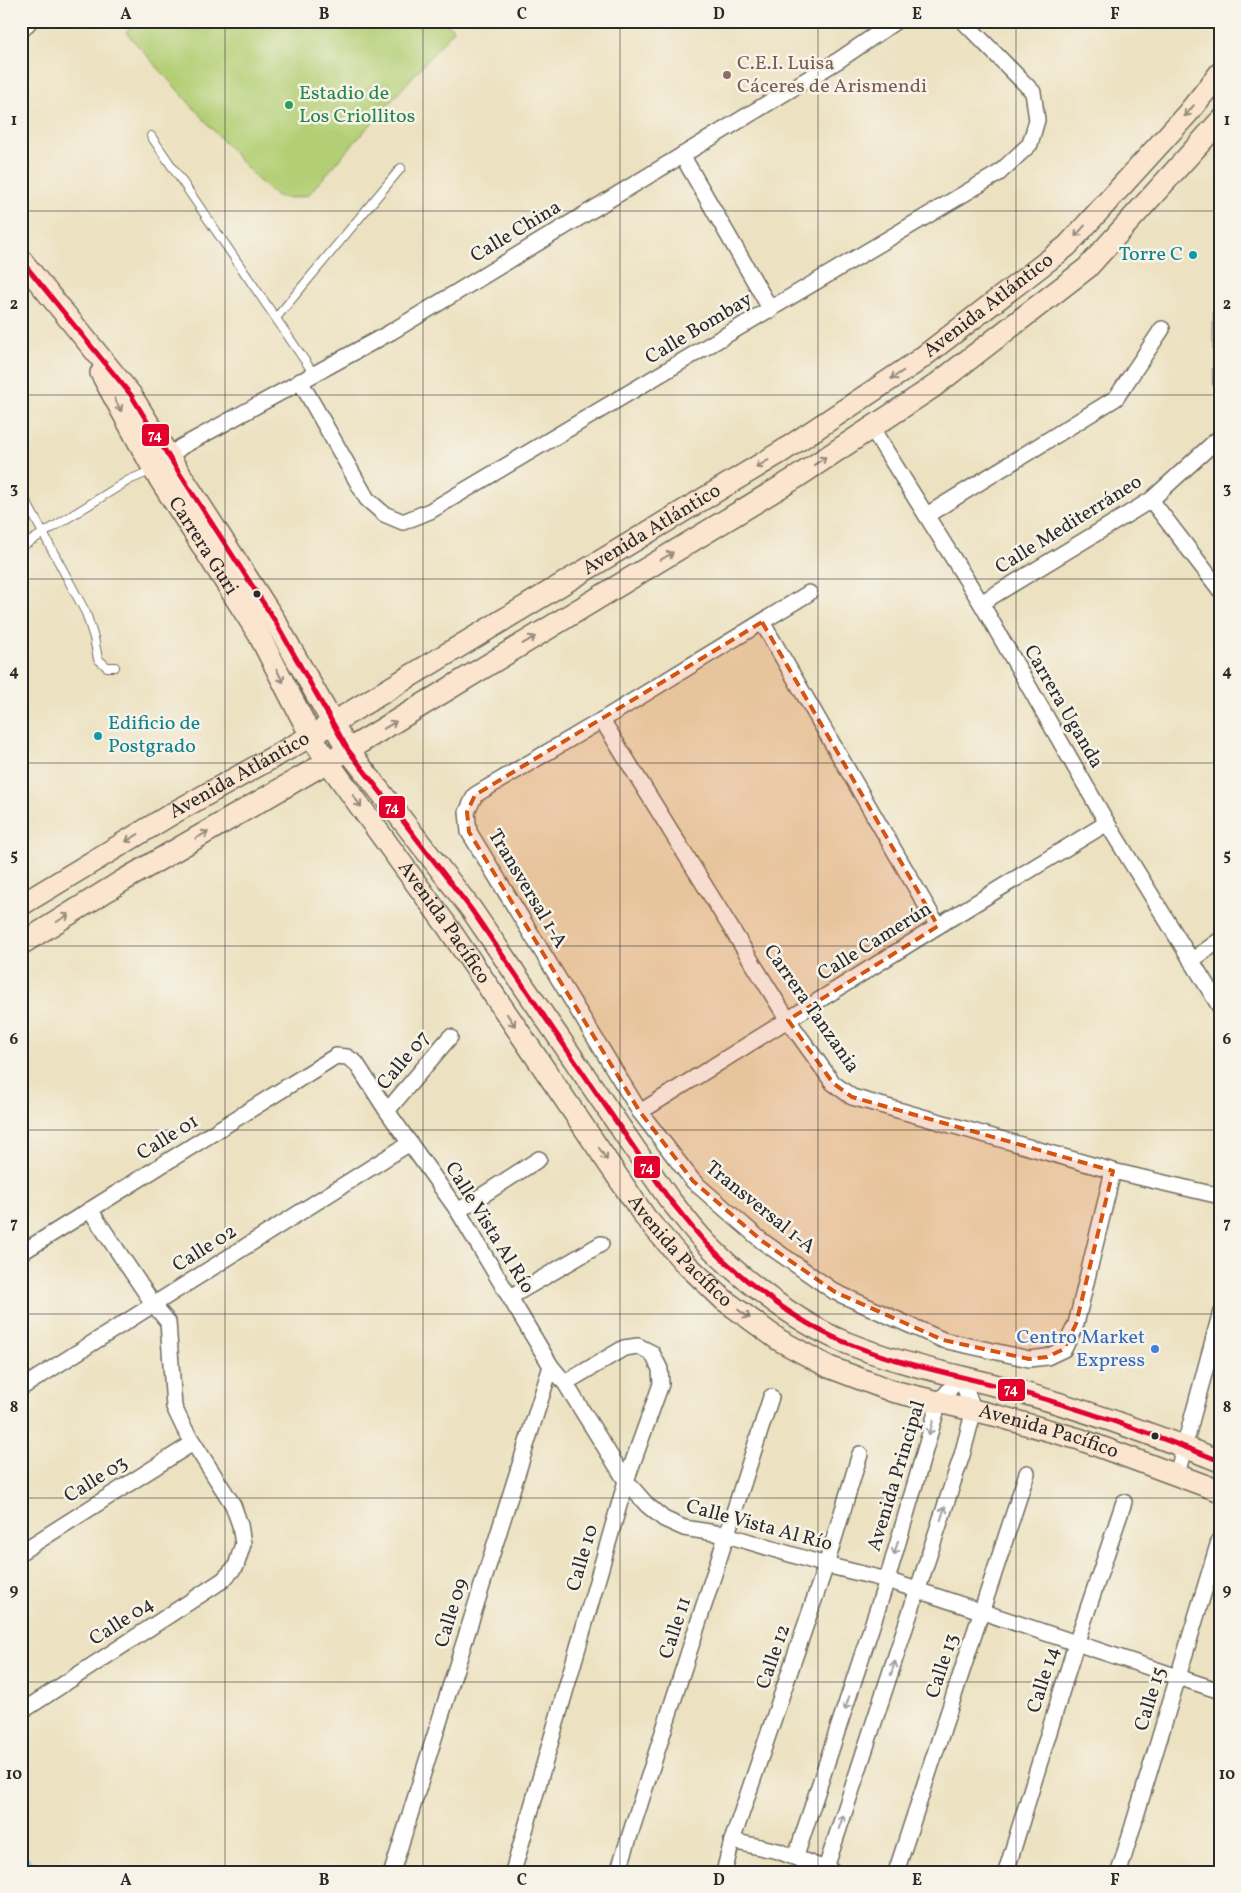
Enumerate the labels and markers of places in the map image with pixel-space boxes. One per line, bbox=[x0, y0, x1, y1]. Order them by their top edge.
place label: C.E.I. Luisa Cáceres de Arismendi bbox=[737, 50, 927, 101]
marker: C.E.I. Luisa Cáceres de Arismendi bbox=[721, 69, 733, 81]
place label: Estadio de Los Criollitos bbox=[299, 80, 415, 131]
marker: Estadio de Los Criollitos bbox=[283, 99, 295, 111]
place label: Torre C bbox=[1119, 241, 1183, 269]
marker: Torre C bbox=[1187, 249, 1199, 261]
unlabelled marker bbox=[252, 589, 262, 599]
place label: Edificio de Postgrado bbox=[108, 710, 200, 761]
marker: Edificio de Postgrado bbox=[92, 730, 104, 742]
place label: Centro Market Express bbox=[1016, 1324, 1145, 1375]
marker: Centro Market Express bbox=[1149, 1343, 1161, 1355]
unlabelled marker bbox=[1150, 1431, 1160, 1441]

